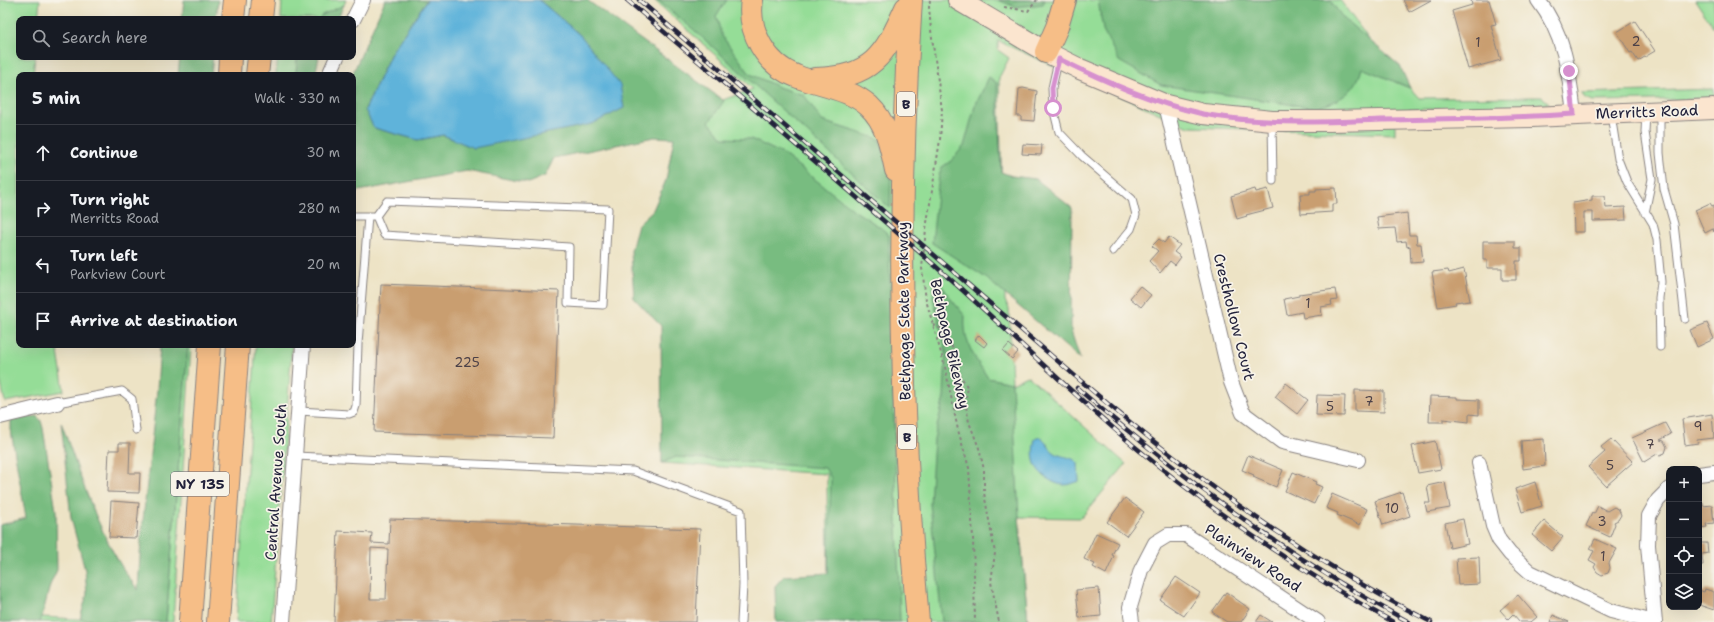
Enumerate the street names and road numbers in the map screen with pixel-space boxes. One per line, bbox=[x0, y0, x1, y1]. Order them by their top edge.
road number: B bbox=[897, 92, 915, 116]
street label: Merritts Road bbox=[1595, 100, 1699, 124]
street label: Bethpage State Parkway bbox=[892, 221, 916, 401]
street label: Cresthollow Court bbox=[1209, 251, 1259, 383]
street label: Bethpage Bikeway bbox=[925, 277, 975, 411]
street label: Central Avenue South bbox=[261, 403, 291, 561]
road number: B bbox=[898, 425, 916, 449]
road number: NY 135 bbox=[171, 472, 229, 496]
street label: Plainview Road bbox=[1201, 519, 1306, 597]

